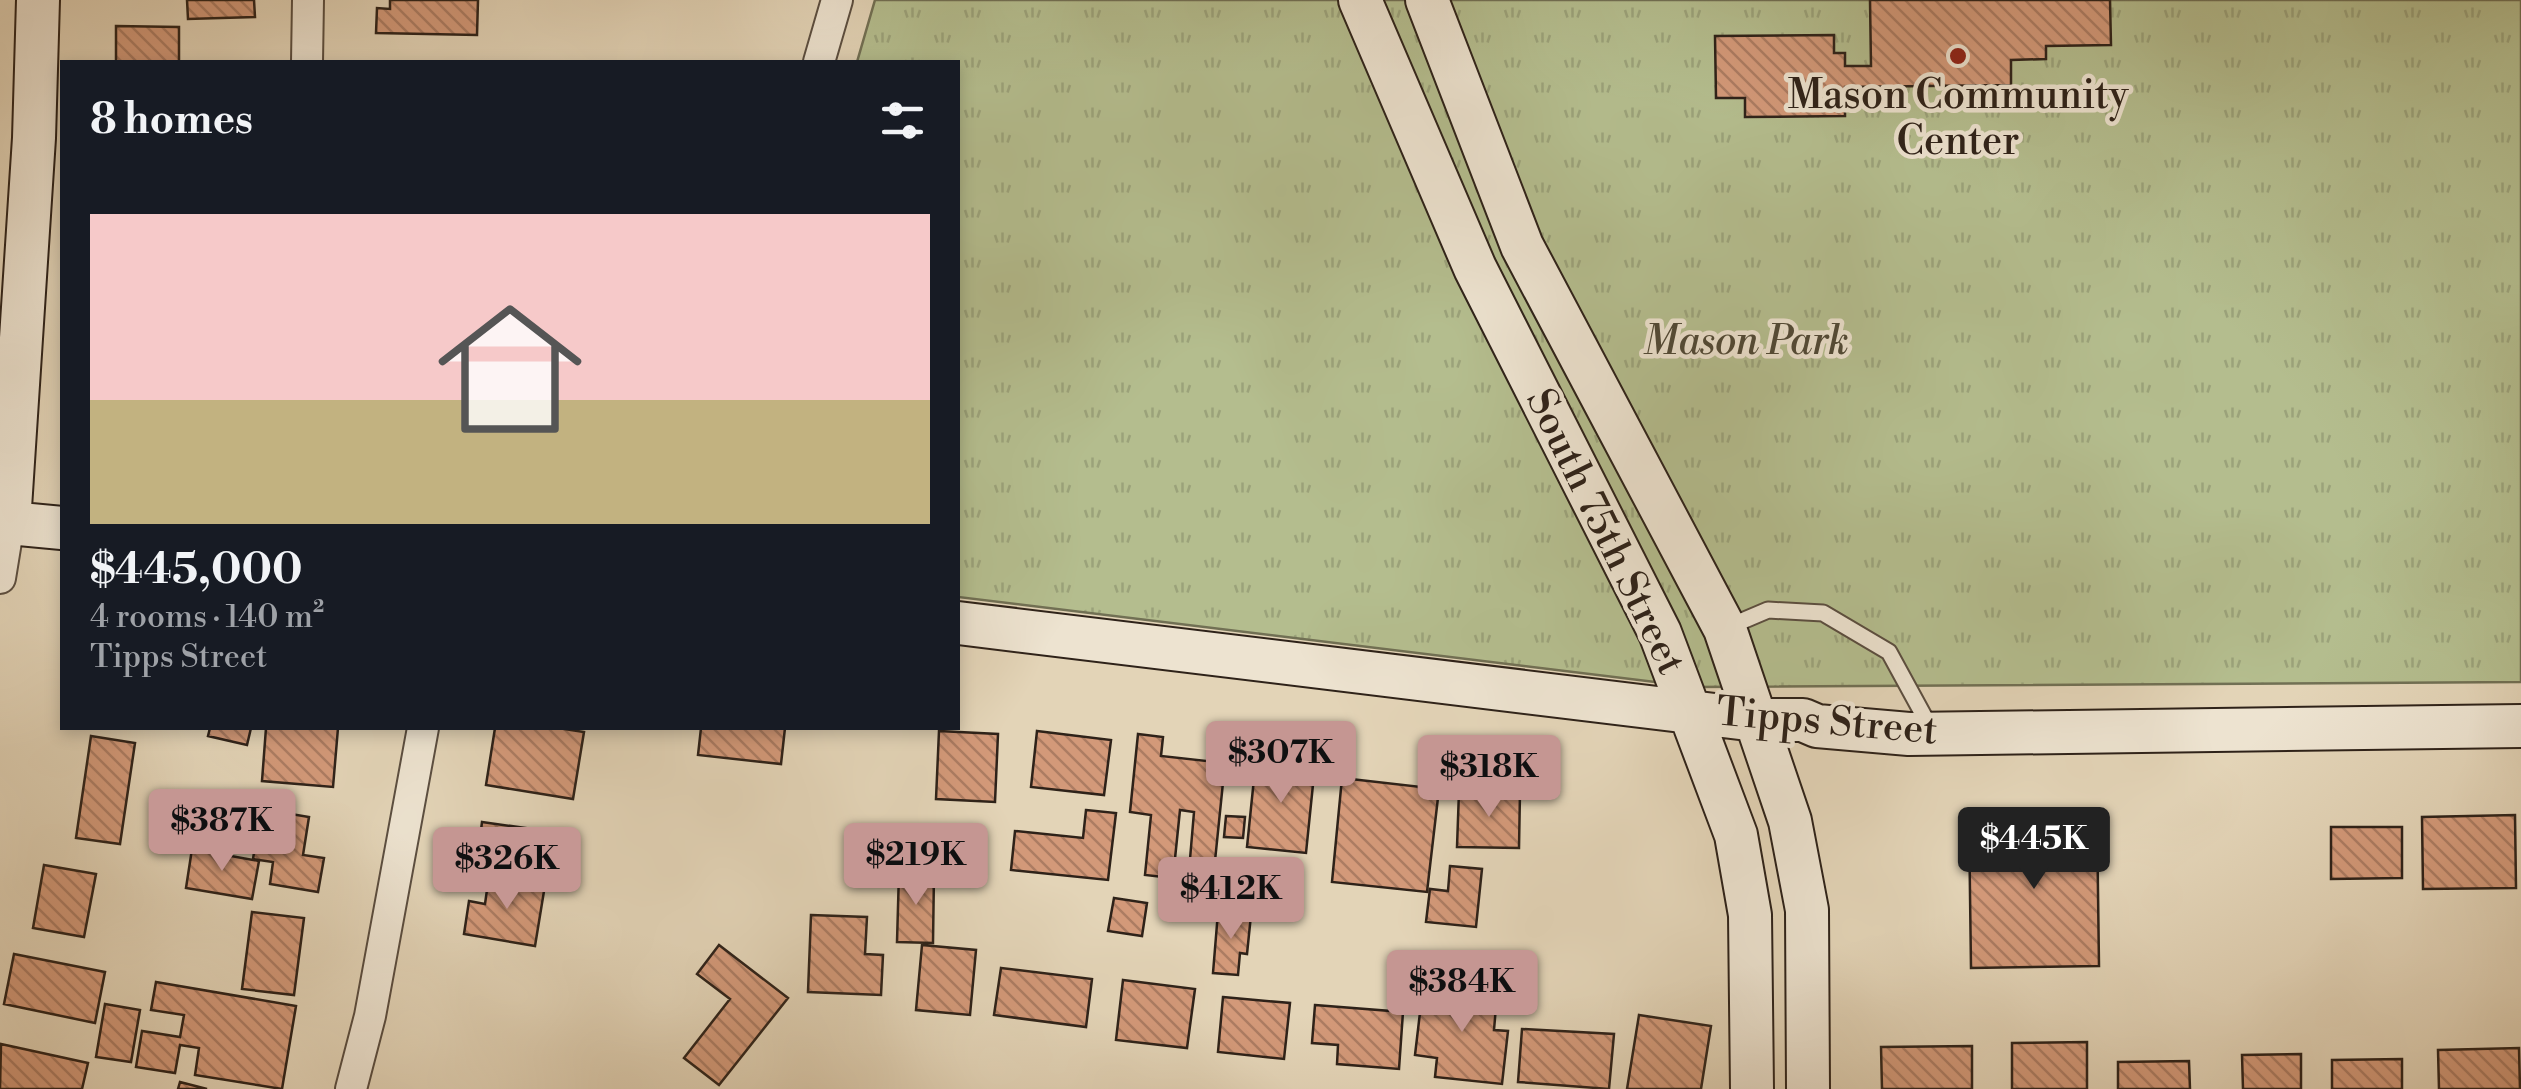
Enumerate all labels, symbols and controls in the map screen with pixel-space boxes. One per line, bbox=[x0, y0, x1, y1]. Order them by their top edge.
marker: Mason Community Center bbox=[1947, 45, 1969, 67]
place label: Mason Community Center bbox=[1788, 71, 2129, 167]
icon: filters bbox=[875, 93, 930, 148]
text: 8 homes bbox=[90, 94, 253, 147]
icon: home bbox=[420, 279, 600, 459]
park label: Mason Park bbox=[1643, 317, 1849, 367]
street label: South 75th Street bbox=[1514, 381, 1696, 683]
text: $445,000 bbox=[90, 544, 302, 597]
text: 4 rooms · 140 m² bbox=[90, 597, 324, 637]
text: Tipps Street bbox=[90, 637, 267, 677]
street label: Tipps Street bbox=[1714, 687, 1940, 757]
pin: $307K bbox=[1211, 721, 1351, 806]
text: $307K bbox=[1228, 733, 1334, 773]
pin: $318K bbox=[1419, 735, 1559, 820]
text: $318K bbox=[1440, 747, 1538, 787]
pin: $387K bbox=[152, 789, 292, 874]
text: $387K bbox=[171, 801, 273, 841]
pin: $445K bbox=[1964, 807, 2104, 892]
text: $445K bbox=[1980, 819, 2088, 859]
pin: $219K bbox=[846, 823, 986, 908]
pin: $326K bbox=[437, 827, 577, 912]
text: $219K bbox=[866, 835, 966, 875]
text: $326K bbox=[455, 839, 559, 879]
pin: $412K bbox=[1161, 857, 1301, 942]
text: $412K bbox=[1180, 869, 1282, 909]
pin: $384K bbox=[1392, 950, 1532, 1035]
text: $384K bbox=[1409, 962, 1515, 1002]

